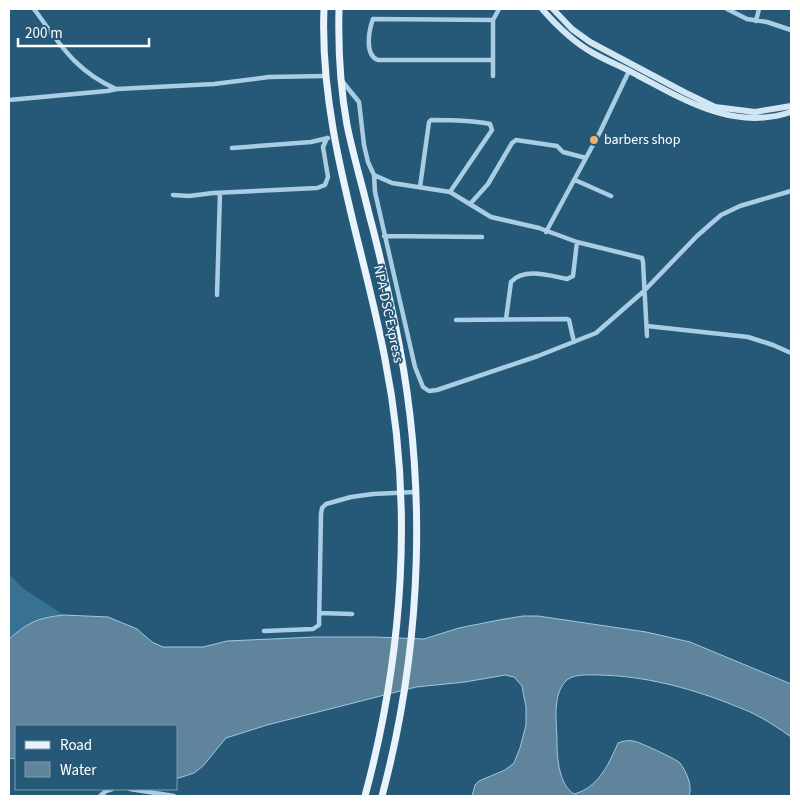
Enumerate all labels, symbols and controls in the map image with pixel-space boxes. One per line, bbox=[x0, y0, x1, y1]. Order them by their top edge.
scale bar bbox=[18, 15, 149, 47]
text: 200 m bbox=[25, 23, 63, 44]
place label: barbers shop bbox=[604, 130, 681, 150]
marker: barbers shop bbox=[588, 134, 600, 146]
street label: NPA-DSC Express bbox=[368, 263, 408, 365]
legend bbox=[15, 725, 178, 790]
text: Road bbox=[60, 735, 92, 756]
text: Water bbox=[60, 760, 97, 781]

